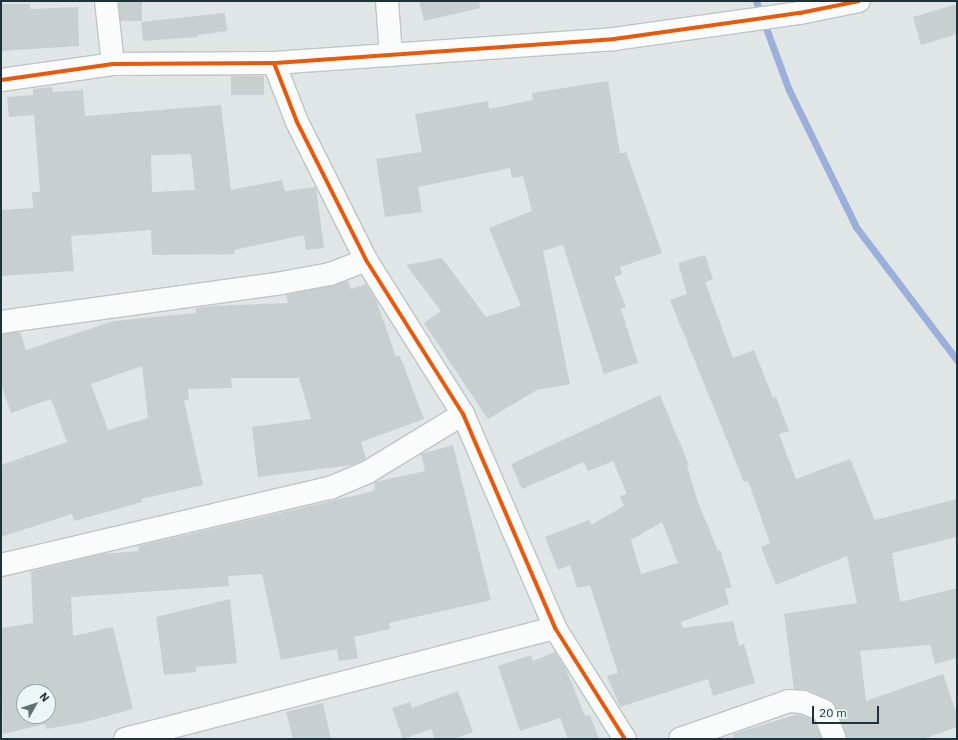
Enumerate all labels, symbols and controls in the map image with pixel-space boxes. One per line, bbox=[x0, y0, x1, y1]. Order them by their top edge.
north arrow bbox=[16, 684, 56, 724]
text: N bbox=[37, 690, 52, 705]
scale bar bbox=[814, 698, 881, 724]
text: 20 m bbox=[819, 705, 847, 720]

